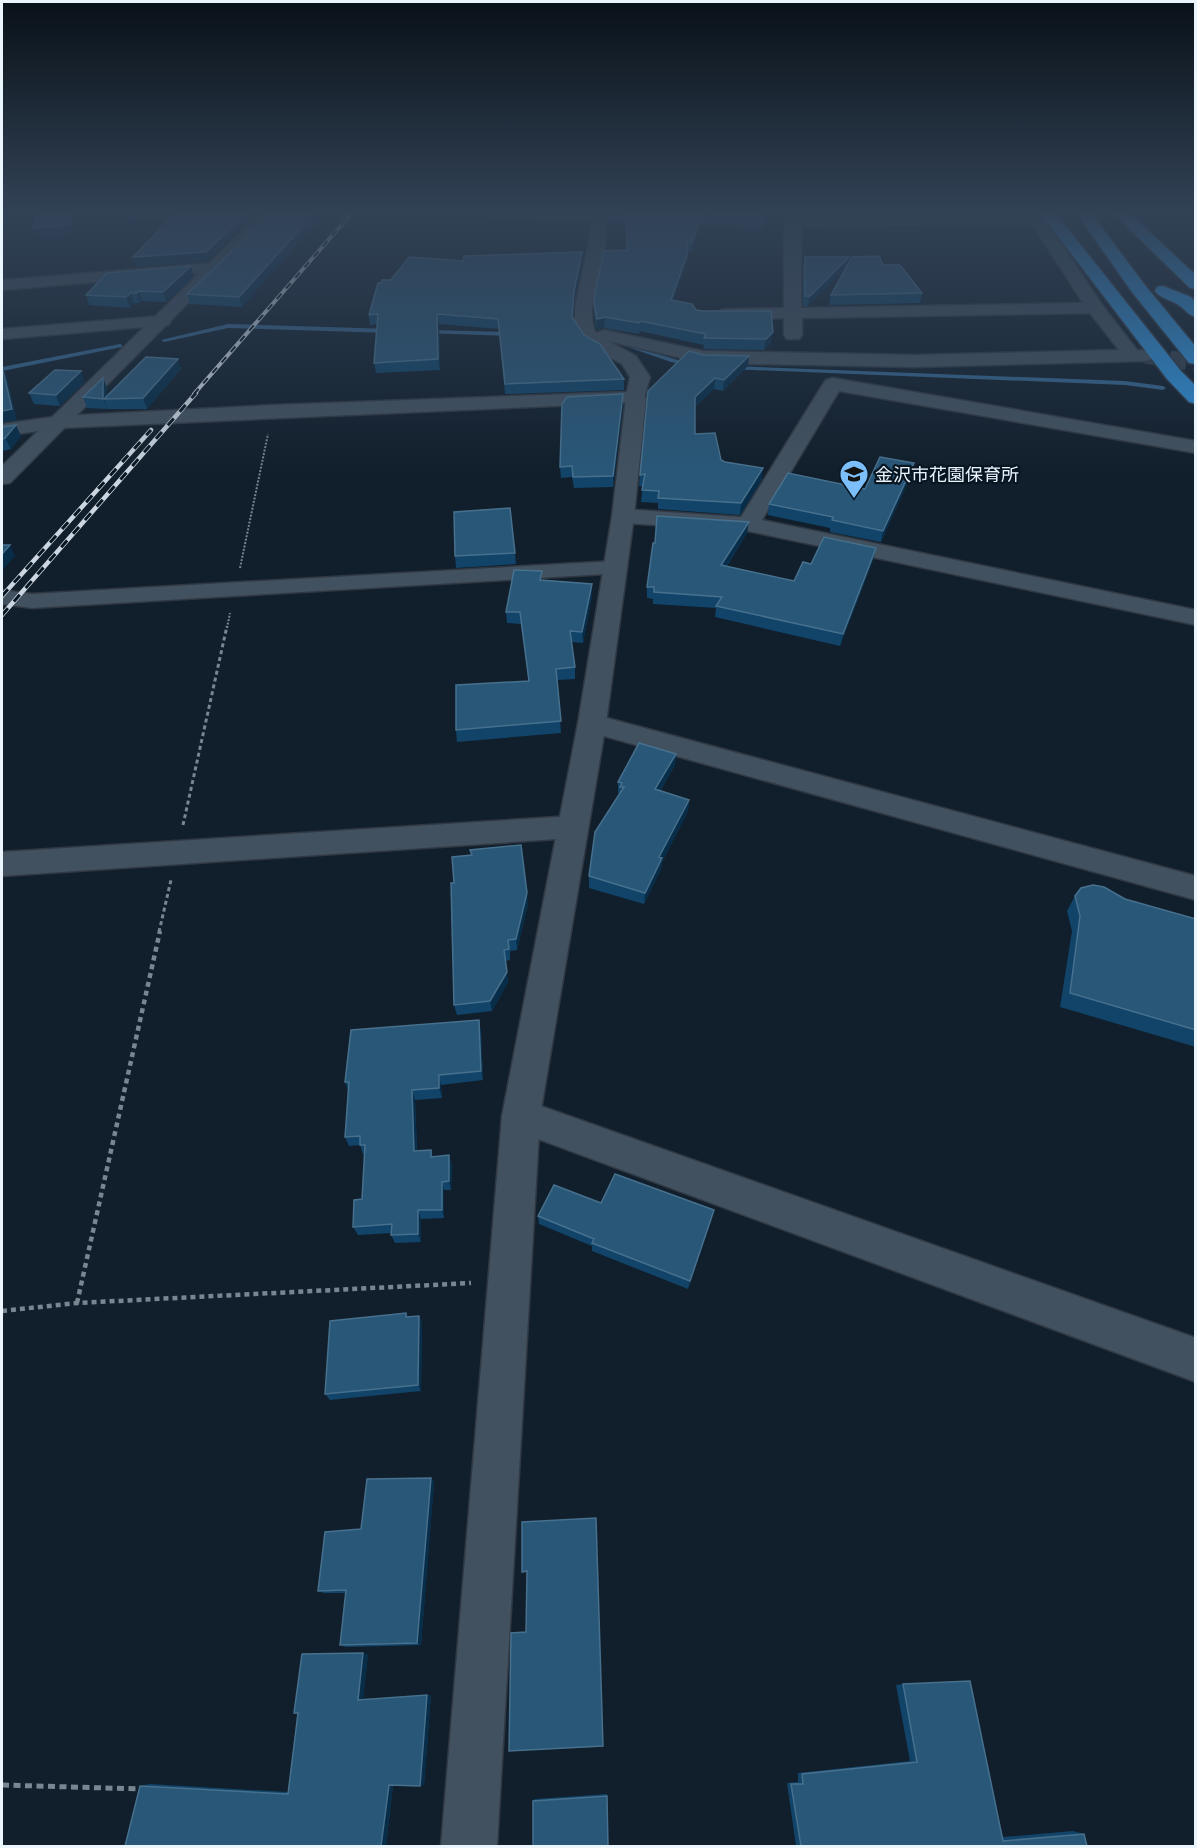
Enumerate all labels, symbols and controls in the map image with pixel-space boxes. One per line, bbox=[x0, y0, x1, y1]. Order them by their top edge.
school or university icon: 金沢市花園保育所 bbox=[838, 458, 870, 500]
place label: 金沢市花園保育所 bbox=[875, 463, 1019, 486]

